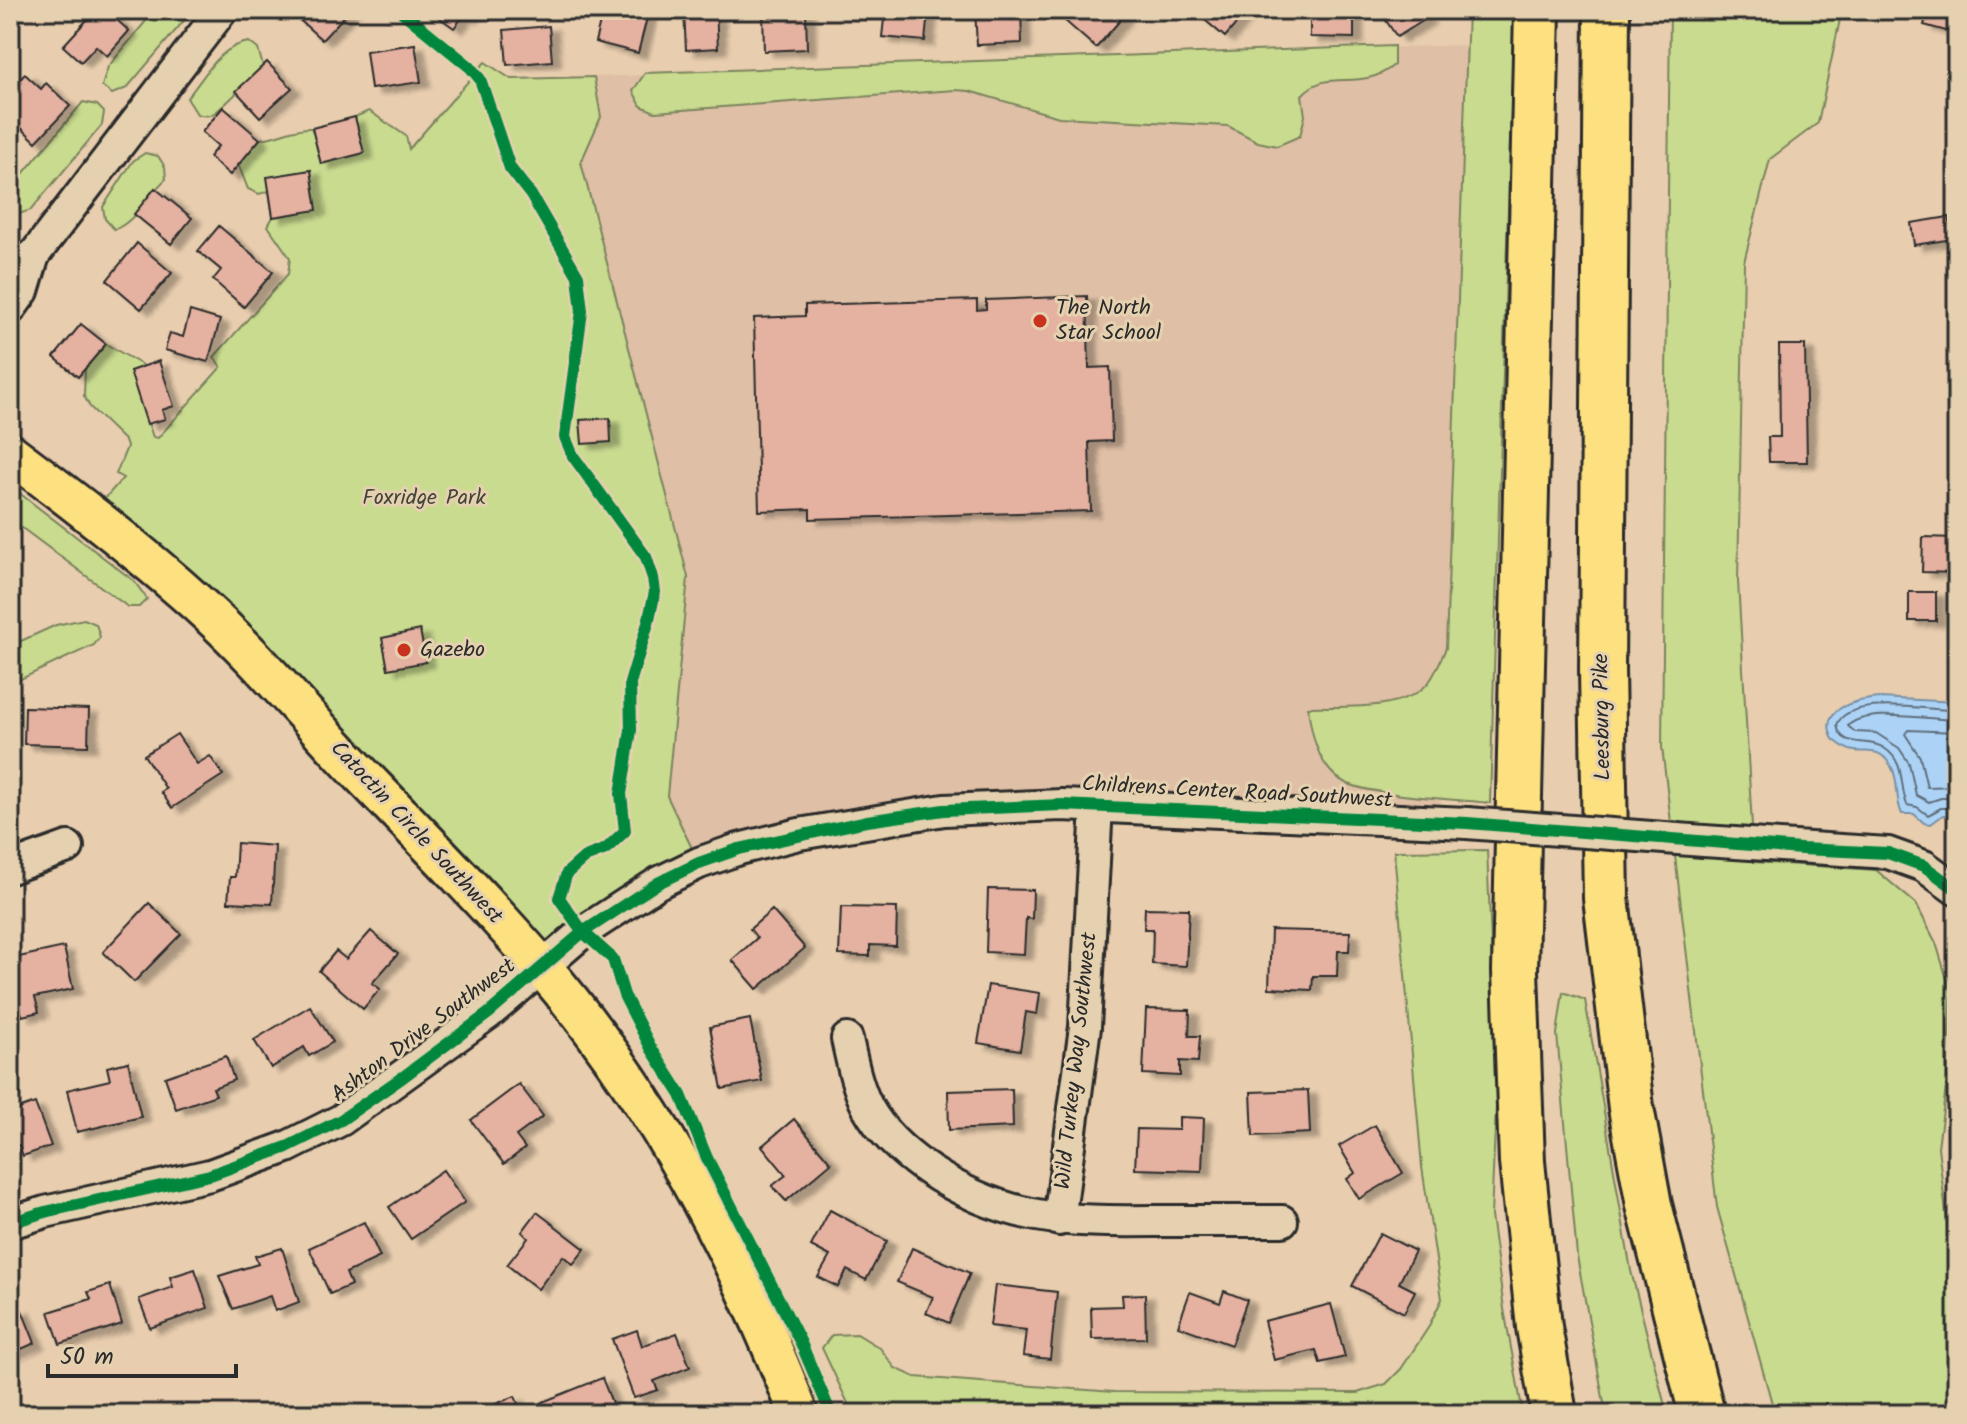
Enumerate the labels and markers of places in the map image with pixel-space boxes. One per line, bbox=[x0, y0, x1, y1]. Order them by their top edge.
place label: The North Star School bbox=[1056, 291, 1162, 351]
marker: The North Star School bbox=[1031, 312, 1049, 330]
place label: Gazebo bbox=[420, 633, 485, 668]
marker: Gazebo bbox=[395, 641, 413, 659]

